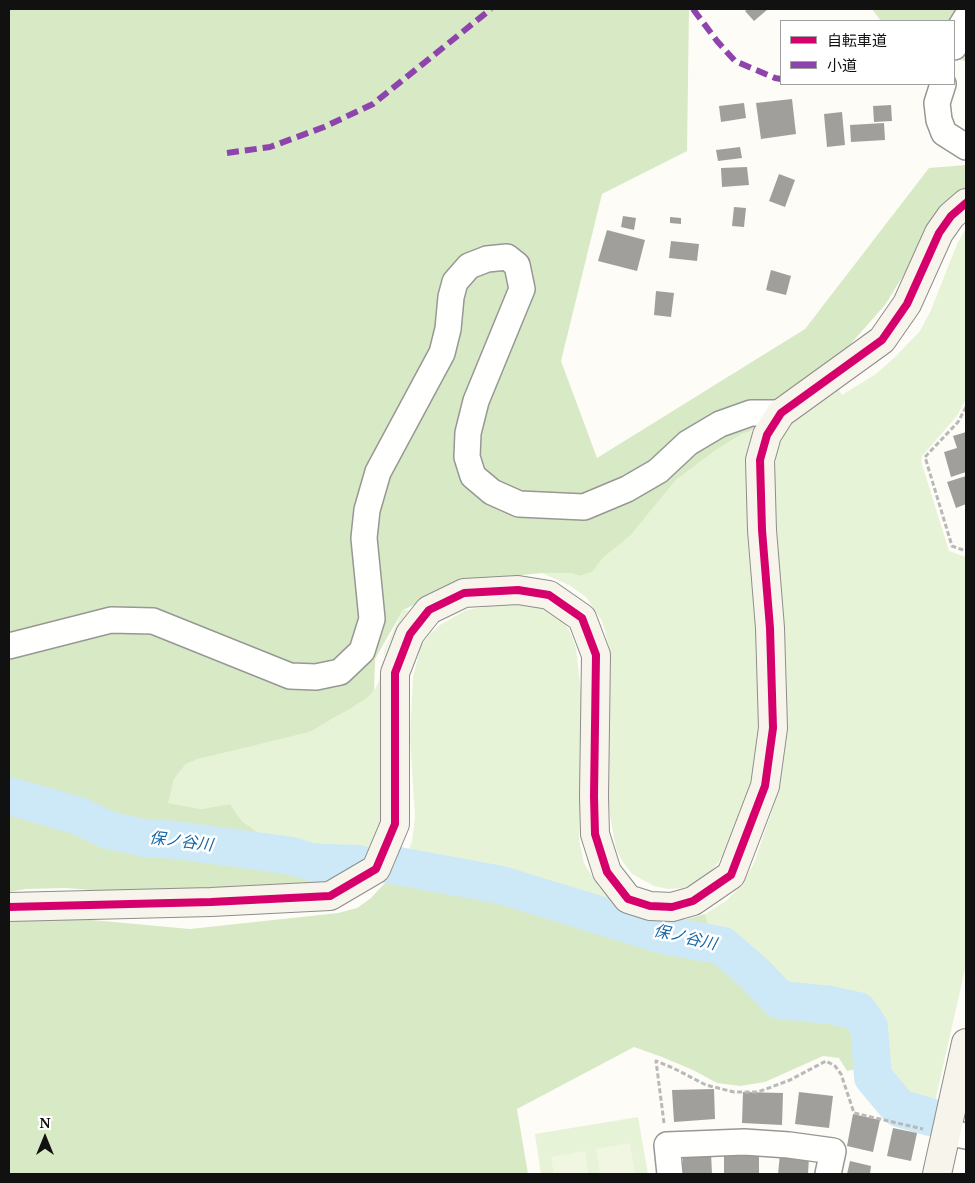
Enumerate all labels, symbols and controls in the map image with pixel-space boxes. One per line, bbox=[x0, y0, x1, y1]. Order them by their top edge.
legend bbox=[780, 20, 955, 85]
text: 自転車道 bbox=[827, 30, 887, 50]
text: 小道 bbox=[827, 55, 857, 75]
water label: 保ノ谷川 bbox=[148, 829, 214, 855]
water label: 保ノ谷川 bbox=[652, 921, 718, 955]
north arrow bbox=[20, 1113, 70, 1163]
text: N bbox=[39, 1113, 51, 1132]

